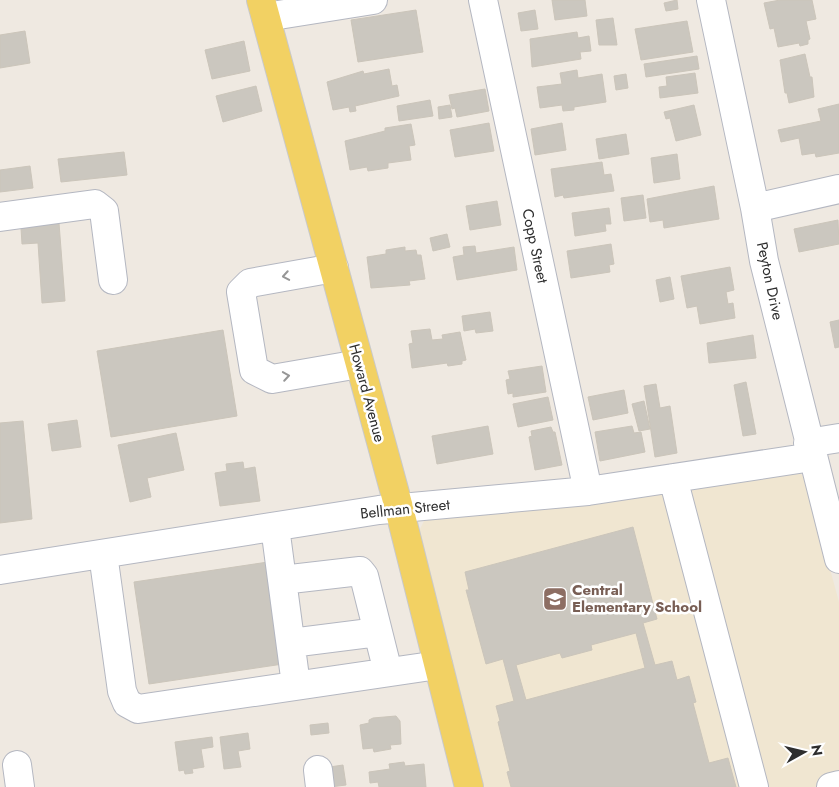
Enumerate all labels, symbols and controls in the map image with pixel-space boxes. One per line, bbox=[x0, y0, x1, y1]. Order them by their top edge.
street label: Copp Street bbox=[516, 207, 554, 286]
street label: Peyton Drive bbox=[751, 240, 789, 322]
one-way arrow bbox=[281, 271, 290, 281]
street label: Howard Avenue bbox=[343, 341, 391, 445]
one-way arrow bbox=[282, 372, 290, 382]
street label: Bellman Street bbox=[359, 493, 451, 525]
place label: Central Elementary School bbox=[572, 579, 702, 618]
school or university icon: Central Elementary School bbox=[542, 586, 568, 612]
north arrow bbox=[779, 727, 829, 777]
text: N bbox=[806, 743, 828, 757]

